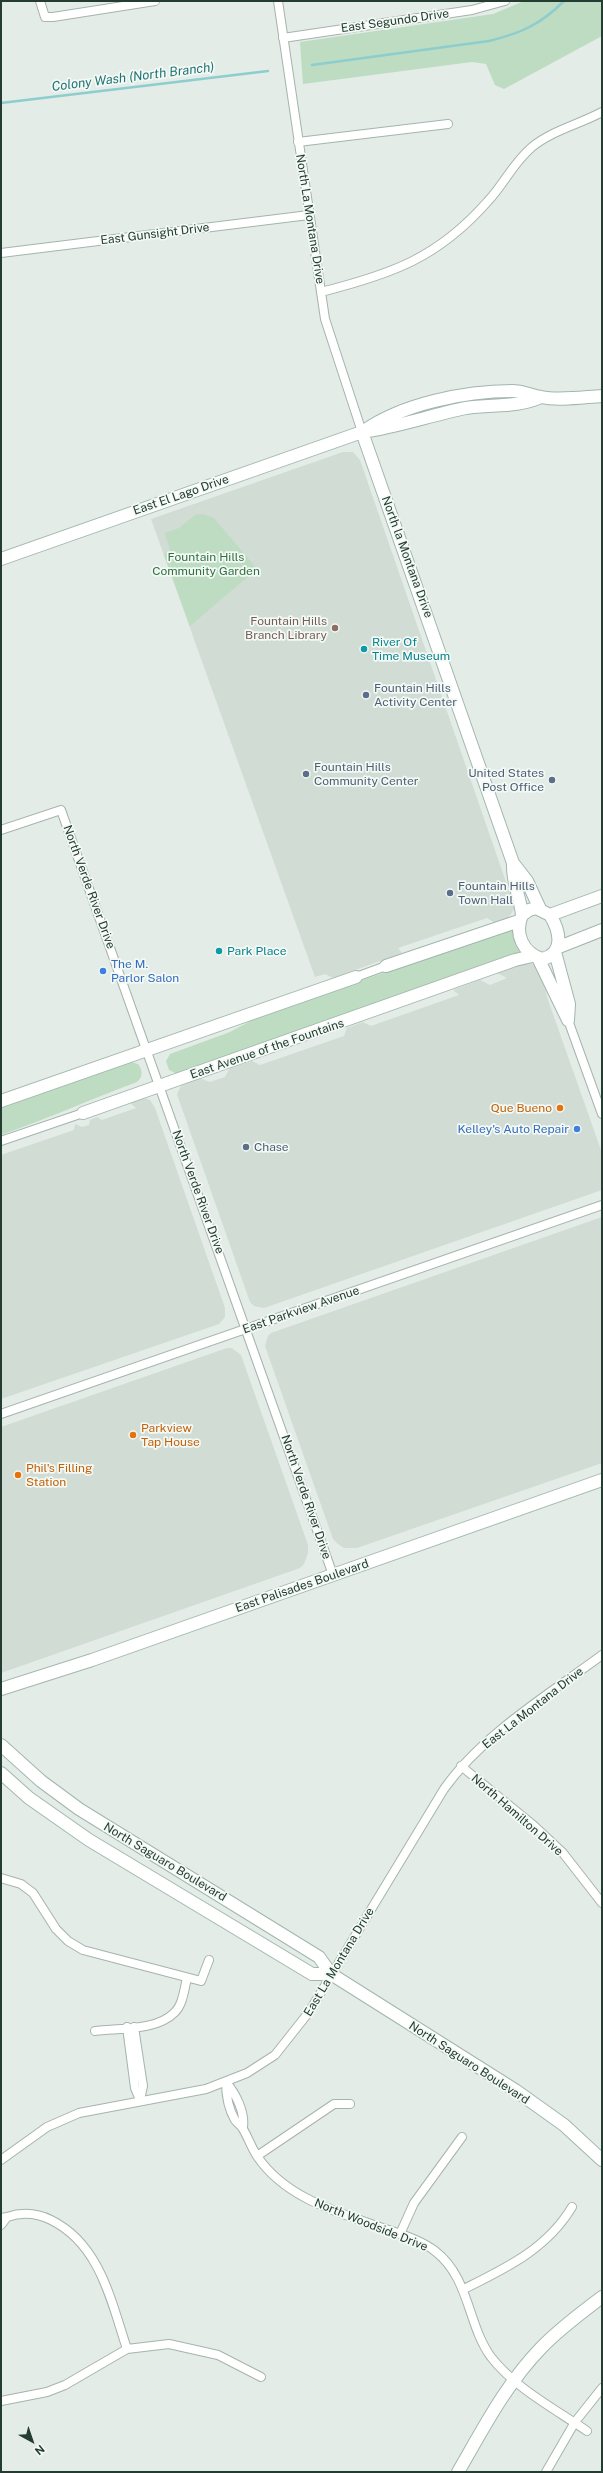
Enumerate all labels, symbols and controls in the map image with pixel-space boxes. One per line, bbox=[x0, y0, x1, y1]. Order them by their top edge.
street label: East Segundo Drive bbox=[340, 6, 450, 36]
water label: Colony Wash (North Branch) bbox=[51, 59, 215, 95]
street label: North La Montana Drive bbox=[293, 153, 327, 285]
street label: East Gunsight Drive bbox=[100, 220, 210, 248]
street label: East El Lago Drive bbox=[131, 472, 231, 518]
street label: North la Montana Drive bbox=[378, 494, 436, 620]
park label: Fountain Hills Community Garden bbox=[152, 550, 260, 578]
place label: Fountain Hills Branch Library bbox=[245, 614, 327, 642]
marker: Fountain Hills Branch Library bbox=[330, 623, 340, 633]
place label: River Of Time Museum bbox=[372, 635, 450, 663]
marker: River Of Time Museum bbox=[359, 644, 369, 654]
place label: Fountain Hills Activity Center bbox=[374, 681, 457, 709]
marker: Fountain Hills Activity Center bbox=[361, 690, 371, 700]
place label: Fountain Hills Community Center bbox=[314, 760, 418, 788]
place label: United States Post Office bbox=[468, 766, 544, 794]
marker: Fountain Hills Community Center bbox=[301, 769, 311, 779]
marker: United States Post Office bbox=[547, 775, 557, 785]
street label: North Verde River Drive bbox=[60, 823, 118, 951]
place label: Fountain Hills Town Hall bbox=[458, 879, 535, 907]
marker: Fountain Hills Town Hall bbox=[445, 888, 455, 898]
place label: Park Place bbox=[227, 944, 287, 958]
marker: Park Place bbox=[214, 946, 224, 956]
place label: The M. Parlor Salon bbox=[111, 957, 179, 985]
marker: The M. Parlor Salon bbox=[98, 966, 108, 976]
street label: East Avenue of the Fountains bbox=[188, 1016, 346, 1082]
place label: Que Bueno bbox=[491, 1101, 552, 1115]
marker: Que Bueno bbox=[555, 1103, 565, 1113]
place label: Kelley's Auto Repair bbox=[457, 1122, 569, 1136]
marker: Kelley's Auto Repair bbox=[572, 1124, 582, 1134]
street label: North Verde River Drive bbox=[169, 1128, 227, 1256]
place label: Chase bbox=[254, 1140, 289, 1154]
marker: Chase bbox=[241, 1142, 251, 1152]
street label: East Parkview Avenue bbox=[241, 1283, 361, 1337]
place label: Parkview Tap House bbox=[141, 1421, 200, 1449]
marker: Parkview Tap House bbox=[128, 1430, 138, 1440]
street label: North Verde River Drive bbox=[278, 1433, 334, 1561]
place label: Phil's Filling Station bbox=[26, 1461, 92, 1489]
marker: Phil's Filling Station bbox=[13, 1470, 23, 1480]
street label: East Palisades Boulevard bbox=[233, 1556, 371, 1616]
street label: East La Montana Drive bbox=[480, 1664, 586, 1752]
street label: North Hamilton Drive bbox=[468, 1771, 566, 1859]
street label: North Saguaro Boulevard bbox=[101, 1820, 229, 1904]
street label: East La Montana Drive bbox=[301, 1905, 377, 2019]
street label: North Saguaro Boulevard bbox=[406, 2019, 532, 2107]
street label: North Woodside Drive bbox=[312, 2196, 430, 2254]
north arrow bbox=[12, 2421, 52, 2461]
text: N bbox=[33, 2443, 47, 2458]

